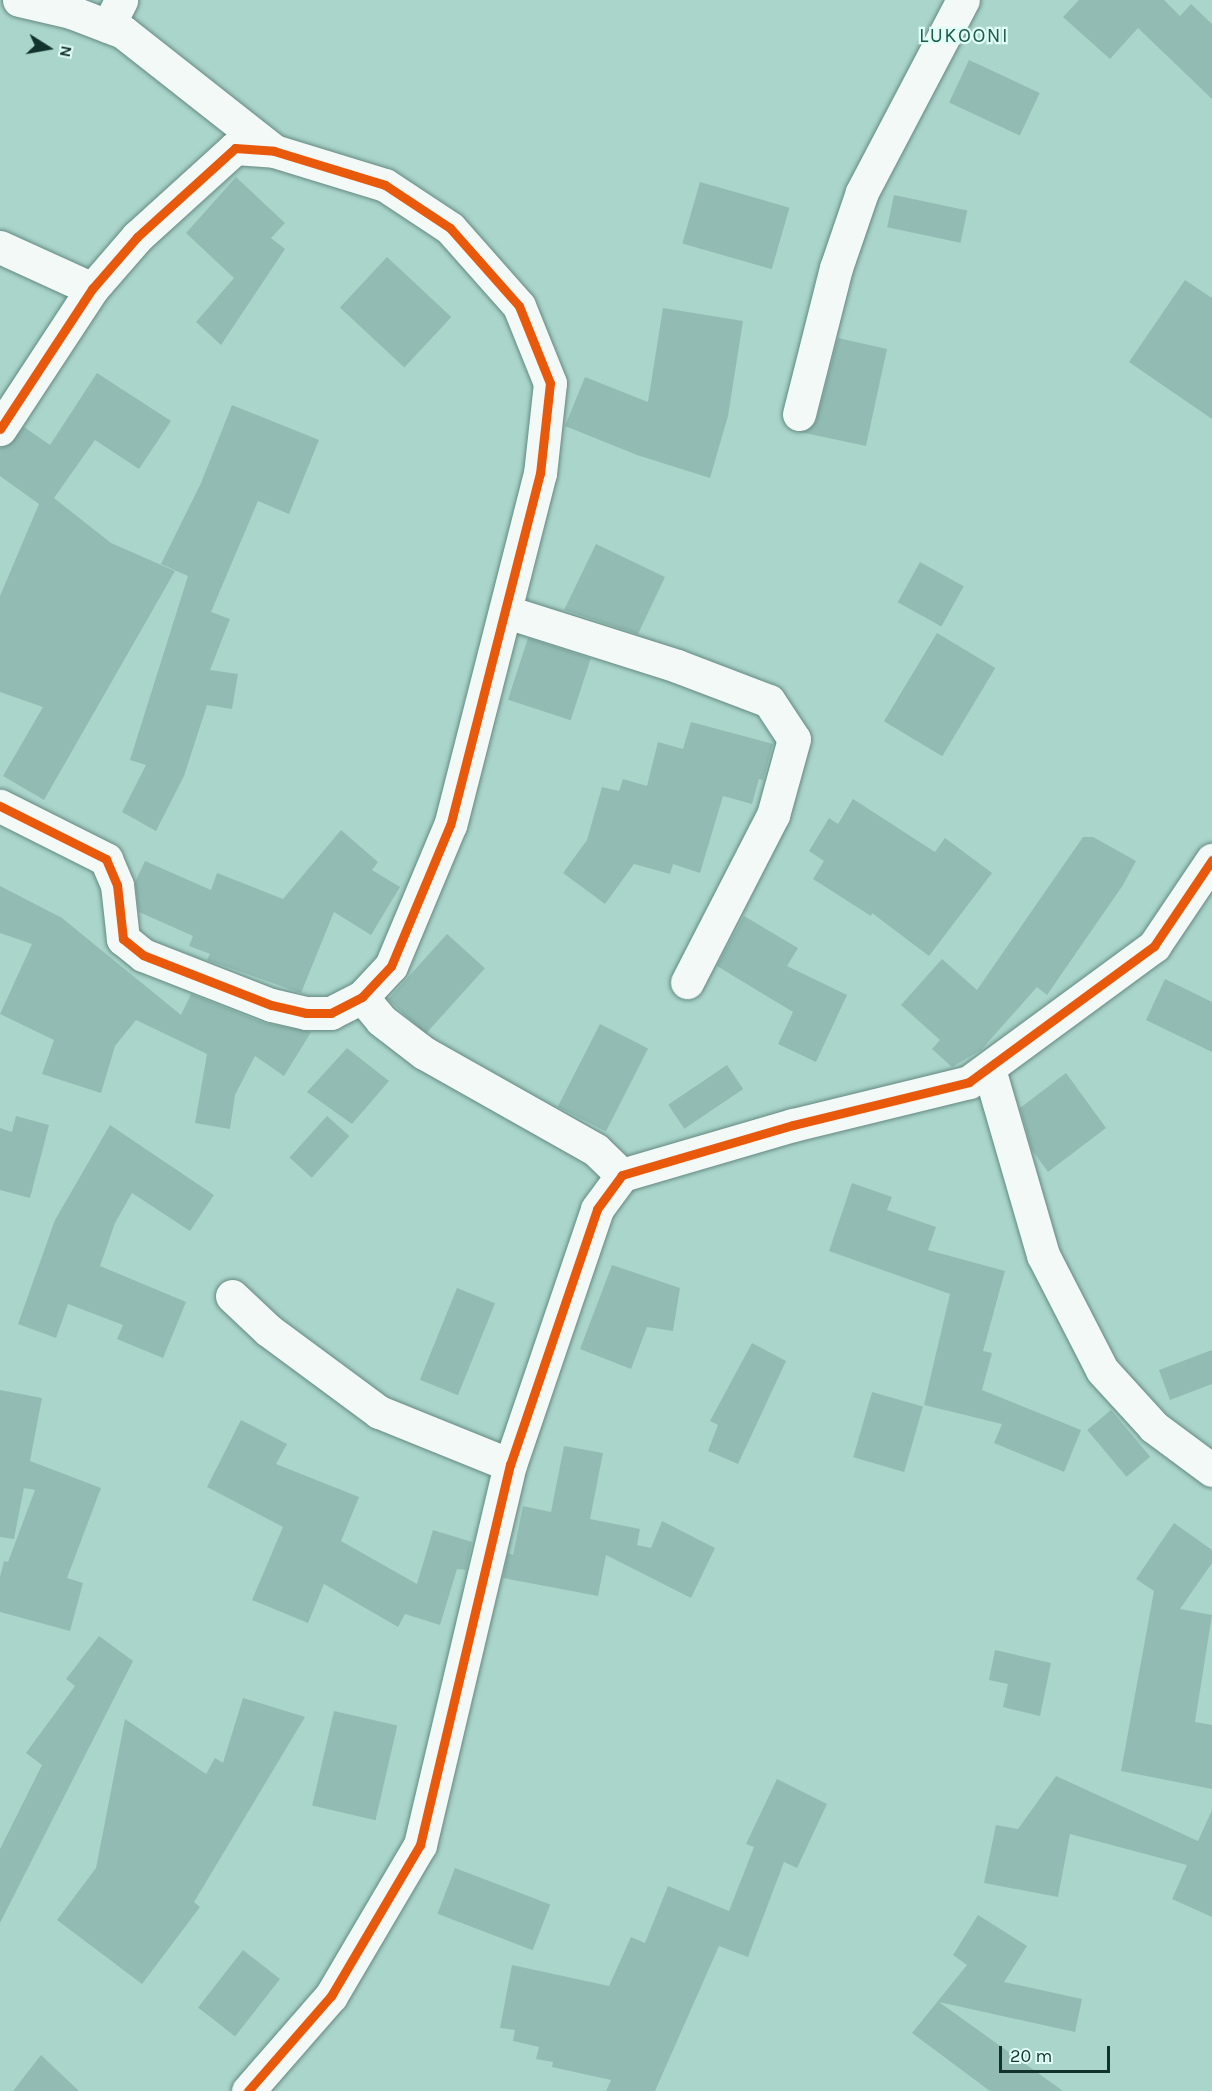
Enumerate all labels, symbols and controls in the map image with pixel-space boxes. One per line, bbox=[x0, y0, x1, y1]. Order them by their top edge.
north arrow bbox=[18, 18, 78, 78]
district label: LUKOONI bbox=[919, 23, 1009, 47]
text: N bbox=[56, 44, 77, 59]
scale bar bbox=[1002, 2034, 1113, 2072]
text: 20 m bbox=[1010, 2045, 1052, 2067]

